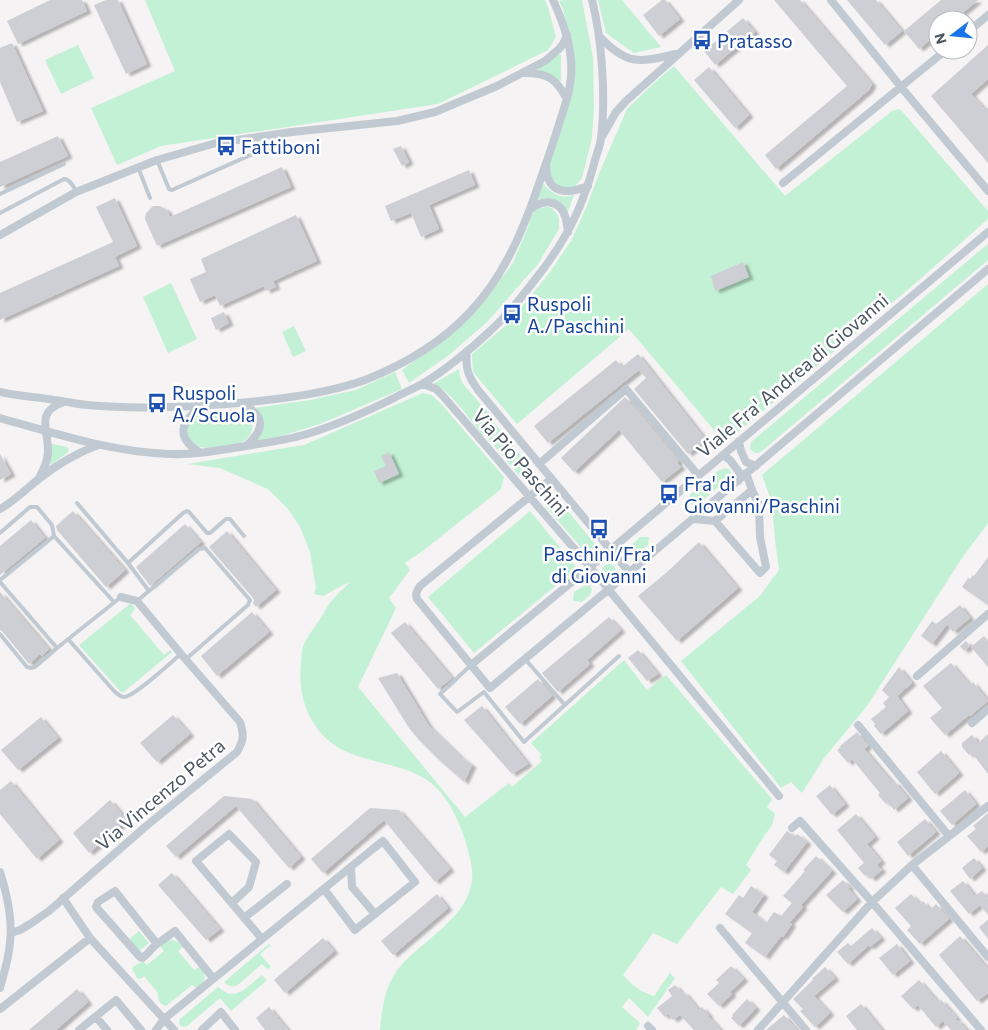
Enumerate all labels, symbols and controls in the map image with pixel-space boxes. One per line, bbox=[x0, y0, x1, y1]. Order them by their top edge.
north arrow bbox=[928, 10, 978, 60]
bus stop icon: Pratasso bbox=[691, 29, 713, 51]
place label: Pratasso bbox=[717, 29, 793, 52]
text: N bbox=[930, 31, 950, 46]
bus stop icon: Fattiboni bbox=[215, 135, 237, 157]
place label: Fattiboni bbox=[241, 135, 320, 158]
street label: Viale Fra' Andrea di Giovanni bbox=[691, 288, 893, 462]
place label: Ruspoli A./Paschini bbox=[527, 292, 625, 337]
bus stop icon: Ruspoli A./Paschini bbox=[501, 303, 523, 325]
place label: Ruspoli A./Scuola bbox=[172, 381, 255, 426]
bus stop icon: Ruspoli A./Scuola bbox=[146, 392, 168, 414]
street label: Via Pio Paschini bbox=[468, 404, 574, 520]
place label: Fra' di Giovanni/Paschini bbox=[684, 472, 840, 517]
bus stop icon: Fra' di Giovanni/Paschini bbox=[658, 483, 680, 505]
bus stop icon: Paschini/Fra' di Giovanni bbox=[588, 518, 610, 540]
place label: Paschini/Fra' di Giovanni bbox=[543, 542, 655, 587]
street label: Via Vincenzo Petra bbox=[91, 733, 229, 855]

